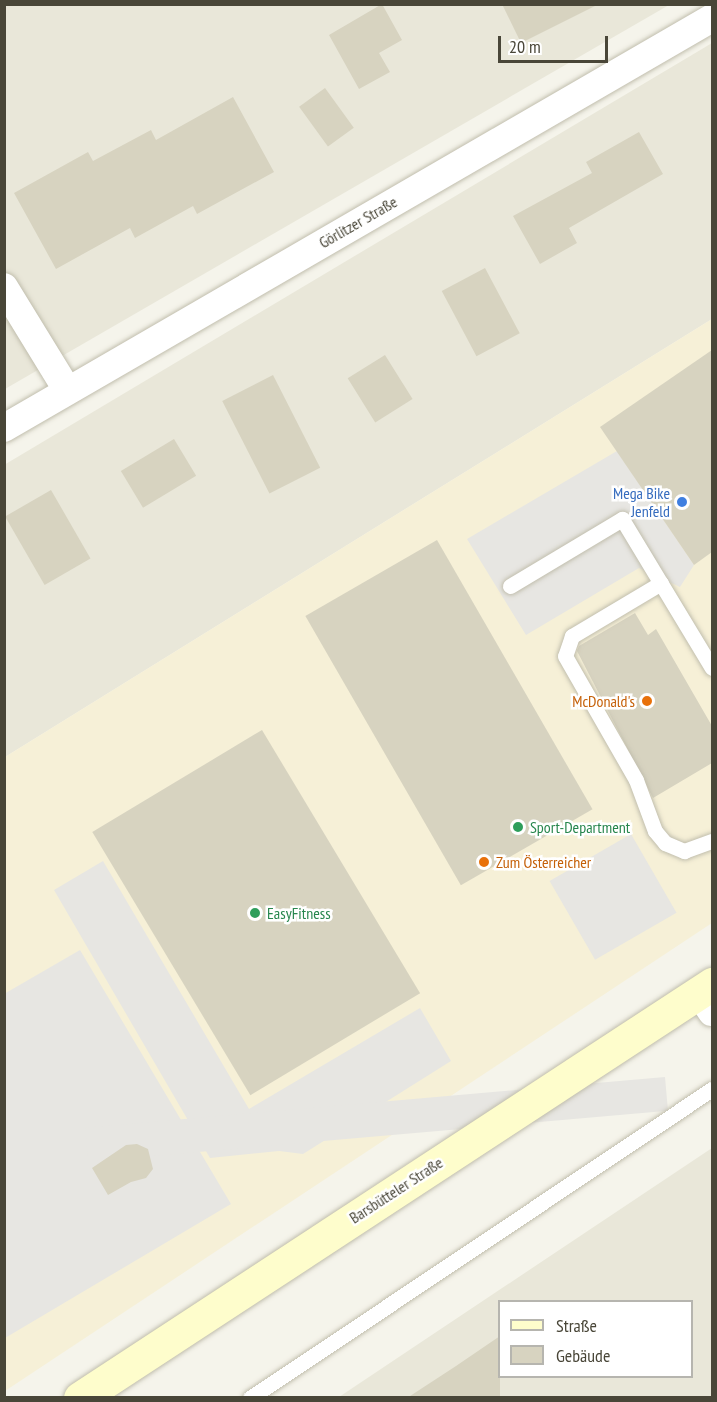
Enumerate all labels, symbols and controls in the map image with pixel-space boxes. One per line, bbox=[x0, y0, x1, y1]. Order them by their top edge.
scale bar bbox=[501, 24, 610, 62]
text: 20 m bbox=[509, 35, 541, 58]
street label: Görlitzer Straße bbox=[315, 192, 401, 252]
place label: Mega Bike Jenfeld bbox=[613, 483, 670, 521]
marker: Mega Bike Jenfeld bbox=[675, 495, 689, 509]
place label: McDonald's bbox=[572, 691, 635, 711]
marker: McDonald's bbox=[640, 694, 654, 708]
place label: Sport-Department bbox=[530, 817, 630, 837]
marker: Sport-Department bbox=[511, 820, 525, 834]
place label: Zum Österreicher bbox=[496, 852, 591, 872]
marker: Zum Österreicher bbox=[477, 855, 491, 869]
place label: EasyFitness bbox=[267, 903, 331, 923]
marker: EasyFitness bbox=[248, 906, 262, 920]
street label: Barsbütteler Straße bbox=[346, 1153, 446, 1227]
legend bbox=[498, 1300, 693, 1378]
text: Straße bbox=[556, 1314, 597, 1337]
text: Gebäude bbox=[556, 1344, 610, 1367]

